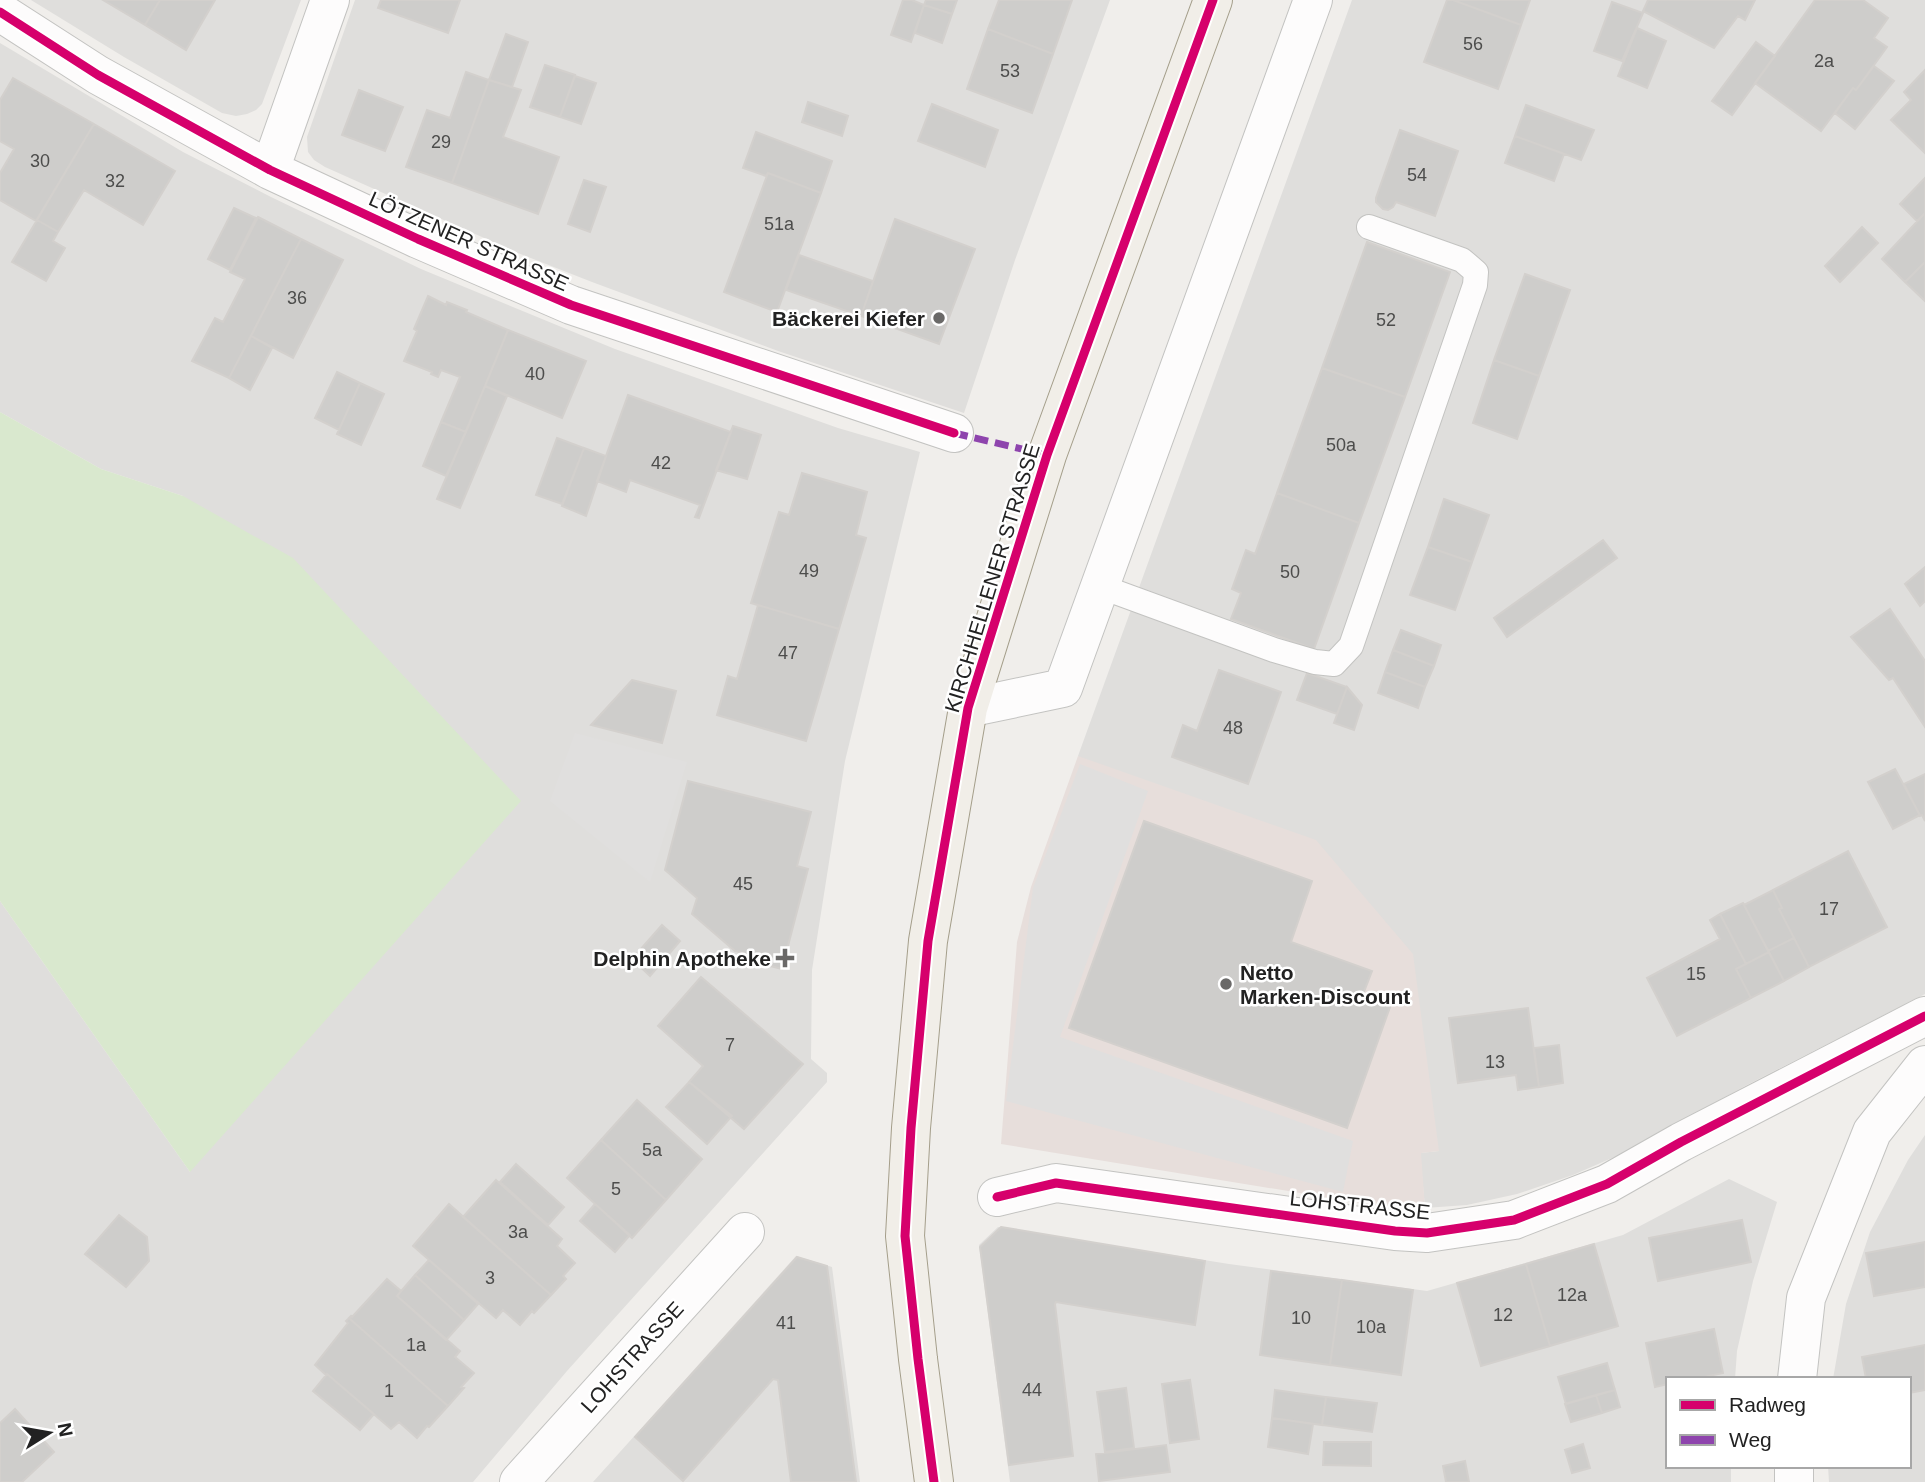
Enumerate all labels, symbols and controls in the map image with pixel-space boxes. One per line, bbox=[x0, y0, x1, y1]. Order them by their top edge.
house number: 56 bbox=[1463, 34, 1483, 54]
house number: 2a bbox=[1814, 51, 1835, 71]
house number: 53 bbox=[1000, 61, 1020, 81]
house number: 29 bbox=[431, 132, 451, 152]
house number: 30 bbox=[30, 151, 50, 171]
house number: 54 bbox=[1407, 165, 1427, 185]
house number: 32 bbox=[105, 171, 125, 191]
street label: LÖTZENER STRASSE bbox=[366, 187, 572, 295]
house number: 51a bbox=[764, 214, 795, 234]
house number: 36 bbox=[287, 288, 307, 308]
place label: Bäckerei Kiefer bbox=[772, 307, 925, 330]
marker: Bäckerei Kiefer bbox=[931, 310, 947, 326]
house number: 52 bbox=[1376, 310, 1396, 330]
house number: 40 bbox=[525, 364, 545, 384]
house number: 50a bbox=[1326, 435, 1357, 455]
street label: KIRCHHELLENER STRASSE bbox=[940, 441, 1044, 715]
house number: 42 bbox=[651, 453, 671, 473]
house number: 49 bbox=[799, 561, 819, 581]
house number: 50 bbox=[1280, 562, 1300, 582]
house number: 47 bbox=[778, 643, 798, 663]
house number: 48 bbox=[1223, 718, 1243, 738]
house number: 45 bbox=[733, 874, 753, 894]
house number: 17 bbox=[1819, 899, 1839, 919]
place label: Delphin Apotheke bbox=[593, 947, 771, 970]
marker: Delphin Apotheke bbox=[777, 950, 793, 966]
place label: Netto Marken-Discount bbox=[1240, 961, 1410, 1008]
house number: 15 bbox=[1686, 964, 1706, 984]
marker: Netto Marken-Discount bbox=[1218, 976, 1234, 992]
house number: 7 bbox=[725, 1035, 735, 1055]
house number: 13 bbox=[1485, 1052, 1505, 1072]
house number: 5a bbox=[642, 1140, 663, 1160]
house number: 5 bbox=[611, 1179, 621, 1199]
street label: LOHSTRASSE bbox=[1289, 1186, 1431, 1224]
house number: 3a bbox=[508, 1222, 529, 1242]
house number: 3 bbox=[485, 1268, 495, 1288]
house number: 12a bbox=[1557, 1285, 1588, 1305]
street label: LOHSTRASSE bbox=[576, 1297, 688, 1417]
house number: 12 bbox=[1493, 1305, 1513, 1325]
house number: 10 bbox=[1291, 1308, 1311, 1328]
house number: 41 bbox=[776, 1313, 796, 1333]
house number: 10a bbox=[1356, 1317, 1387, 1337]
house number: 1a bbox=[406, 1335, 427, 1355]
legend bbox=[1666, 1377, 1911, 1468]
house number: 44 bbox=[1022, 1380, 1042, 1400]
house number: 1 bbox=[384, 1381, 394, 1401]
text: Radweg bbox=[1729, 1393, 1806, 1416]
north arrow bbox=[14, 1398, 84, 1468]
text: N bbox=[54, 1421, 77, 1439]
text: Weg bbox=[1729, 1428, 1772, 1451]

